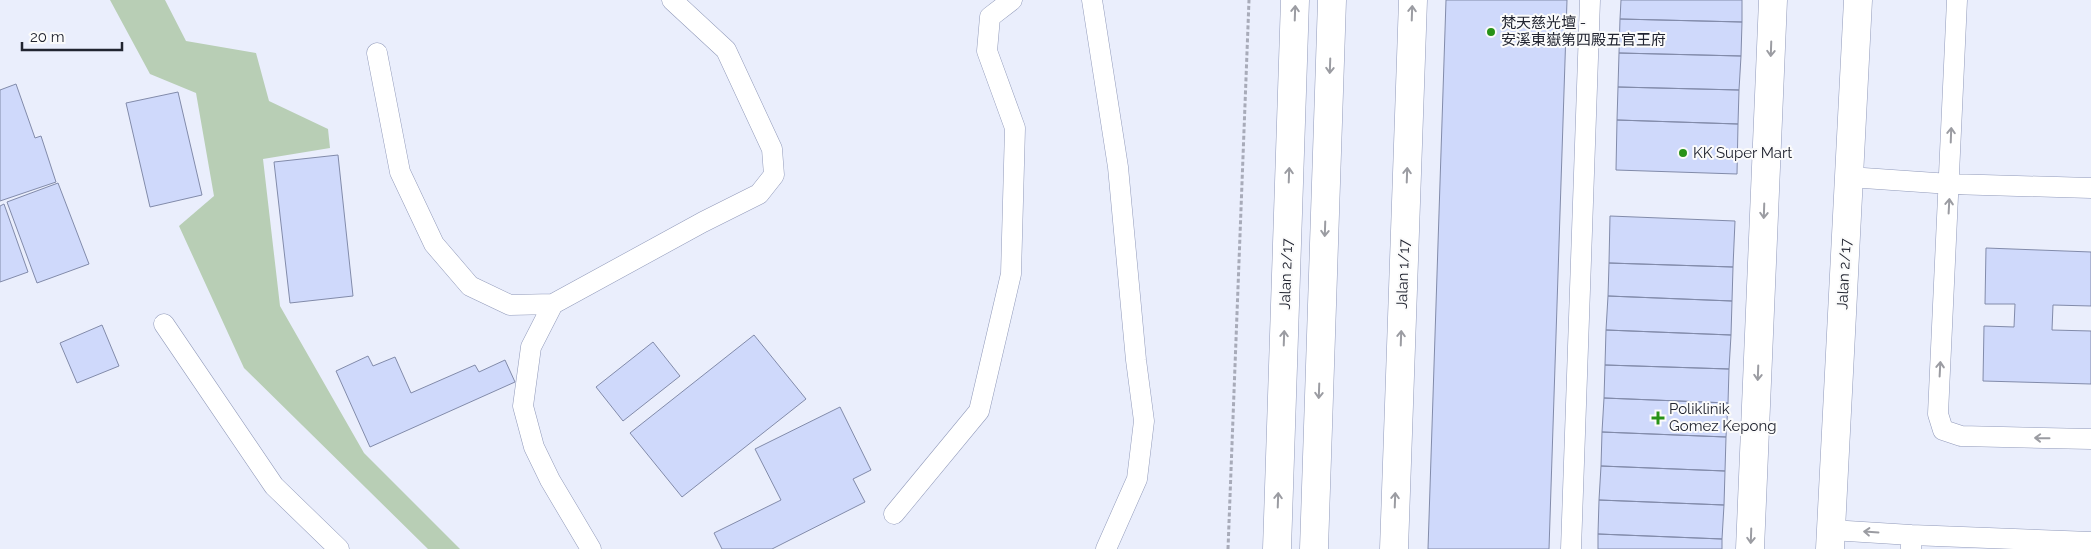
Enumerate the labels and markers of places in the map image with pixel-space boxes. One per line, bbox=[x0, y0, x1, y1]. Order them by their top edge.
place label: 梵天慈光壇 - 安溪東嶽第四殿五官王府 bbox=[1501, 14, 1666, 49]
marker: 梵天慈光壇 - 安溪東嶽第四殿五官王府 bbox=[1485, 26, 1497, 38]
place label: KK Super Mart bbox=[1693, 144, 1792, 162]
marker: KK Super Mart bbox=[1677, 147, 1689, 159]
place label: Poliklinik Gomez Kepong bbox=[1669, 400, 1777, 435]
marker: Poliklinik Gomez Kepong bbox=[1651, 411, 1665, 425]

